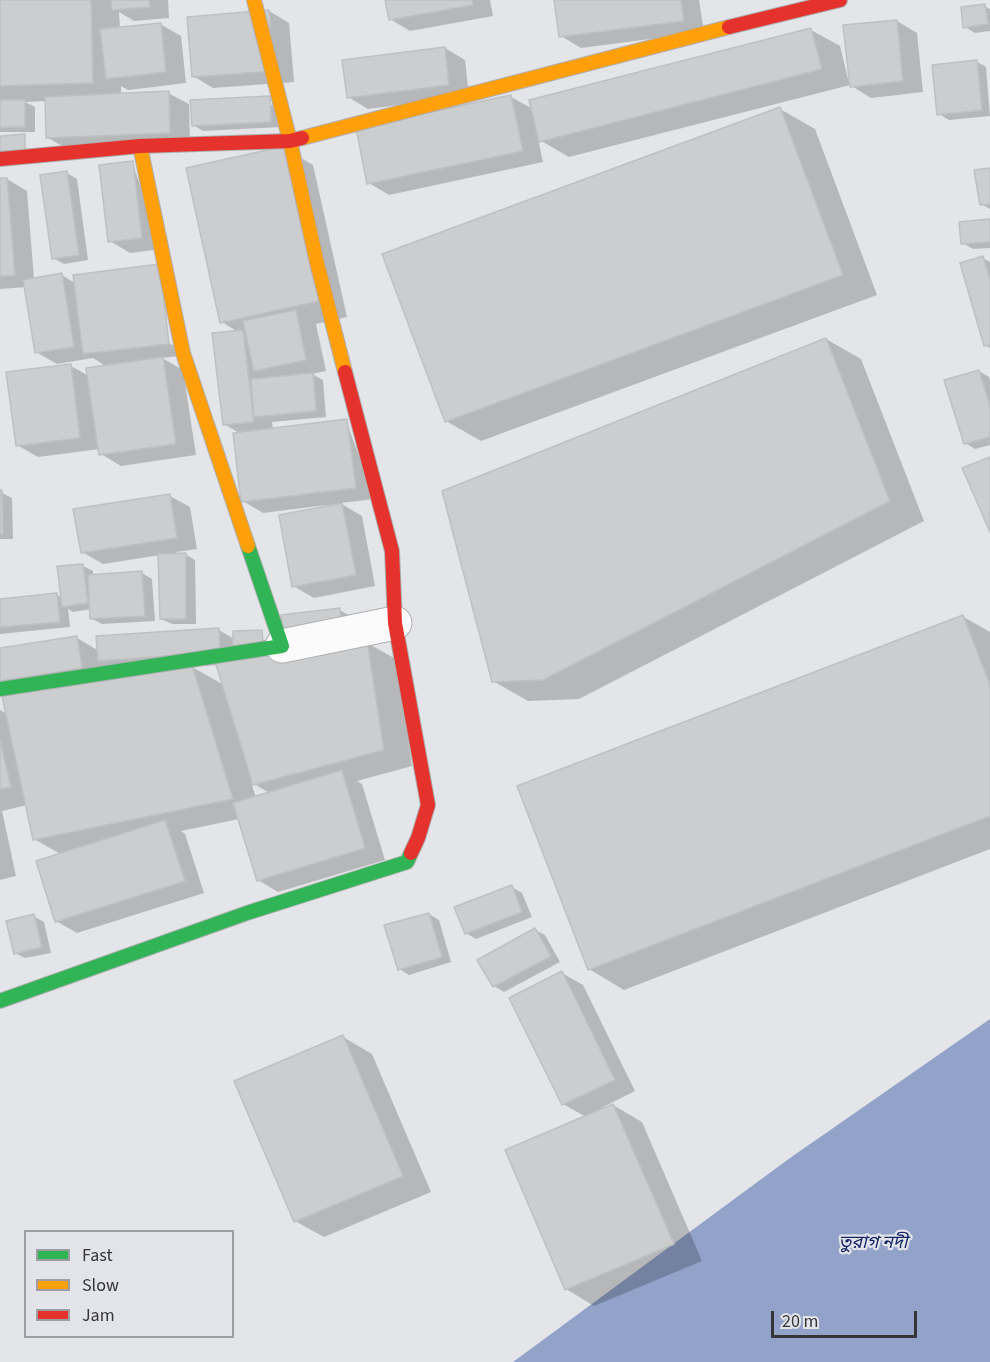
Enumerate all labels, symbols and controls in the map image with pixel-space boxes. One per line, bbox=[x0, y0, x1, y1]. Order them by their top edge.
legend bbox=[24, 1230, 234, 1338]
water label: তুরাগ নদী bbox=[838, 1233, 908, 1255]
text: Fast bbox=[82, 1243, 113, 1268]
text: Slow bbox=[82, 1273, 119, 1298]
scale bar bbox=[774, 1299, 920, 1337]
text: Jam bbox=[82, 1303, 115, 1328]
text: 20 m bbox=[782, 1309, 818, 1334]

